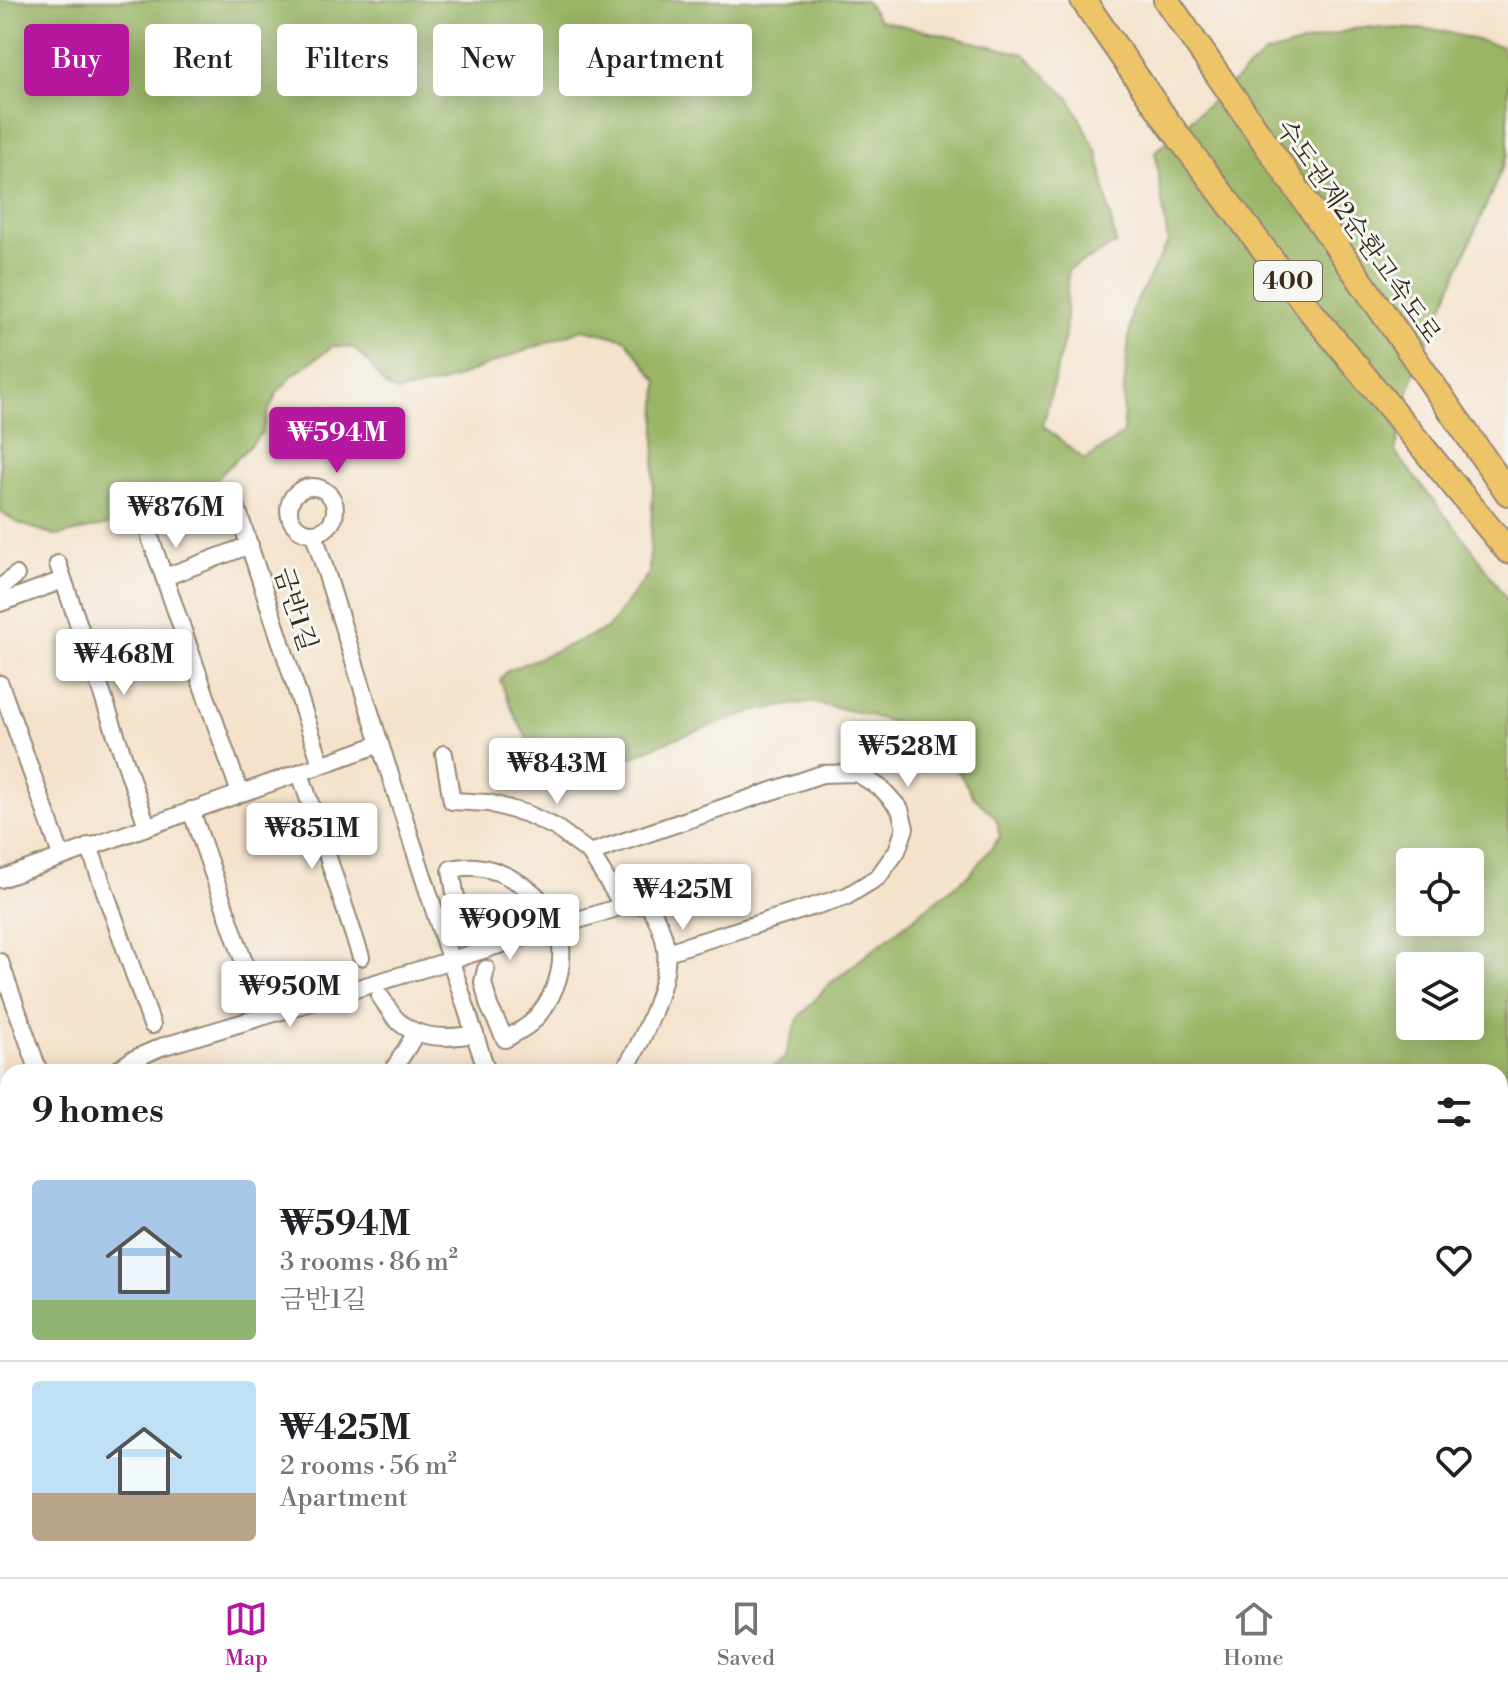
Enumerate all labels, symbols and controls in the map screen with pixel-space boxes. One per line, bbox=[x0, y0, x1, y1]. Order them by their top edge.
chip: Buy bbox=[24, 24, 129, 96]
chip: Rent bbox=[145, 24, 261, 96]
chip: Filters bbox=[277, 24, 417, 96]
chip: New bbox=[433, 24, 543, 96]
chip: Apartment bbox=[559, 24, 752, 96]
street label: 수도권제2순환고속도로 bbox=[1269, 113, 1448, 350]
road number: 400 bbox=[1254, 261, 1322, 301]
pin: ₩594M bbox=[281, 407, 393, 475]
text: ₩594M bbox=[287, 417, 387, 449]
pin: ₩876M bbox=[120, 482, 232, 550]
text: ₩876M bbox=[128, 492, 224, 524]
street label: 금반1길 bbox=[266, 563, 324, 655]
pin: ₩468M bbox=[68, 629, 180, 697]
text: ₩468M bbox=[74, 639, 174, 671]
pin: ₩528M bbox=[852, 721, 964, 789]
text: ₩528M bbox=[859, 731, 957, 763]
pin: ₩843M bbox=[501, 738, 613, 806]
text: ₩843M bbox=[507, 748, 607, 780]
pin: ₩851M bbox=[256, 803, 368, 871]
text: ₩851M bbox=[264, 813, 360, 845]
map controls bbox=[1396, 848, 1484, 1040]
button: locate bbox=[1396, 848, 1484, 936]
pin: ₩425M bbox=[627, 864, 739, 932]
text: ₩425M bbox=[633, 874, 733, 906]
pin: ₩909M bbox=[454, 894, 566, 962]
text: ₩909M bbox=[459, 904, 561, 936]
button: layers bbox=[1396, 952, 1484, 1040]
pin: ₩950M bbox=[234, 961, 346, 1029]
text: ₩950M bbox=[239, 971, 341, 1003]
icon: filters bbox=[1432, 1090, 1476, 1134]
text: 9 homes bbox=[32, 1091, 164, 1133]
text: ₩594M bbox=[280, 1204, 410, 1246]
icon: home bbox=[96, 1212, 192, 1308]
icon: heart bbox=[1432, 1238, 1476, 1282]
text: 3 rooms · 86 m² bbox=[280, 1246, 458, 1278]
text: 금반1길 bbox=[280, 1284, 367, 1316]
text: ₩425M bbox=[280, 1408, 411, 1450]
icon: home bbox=[96, 1413, 192, 1509]
icon: heart bbox=[1432, 1439, 1476, 1483]
text: 2 rooms · 56 m² bbox=[280, 1450, 457, 1482]
text: Apartment bbox=[280, 1482, 408, 1514]
tab: Map bbox=[224, 1597, 268, 1672]
tab: Saved bbox=[717, 1597, 775, 1672]
tab: Home bbox=[1223, 1597, 1284, 1672]

